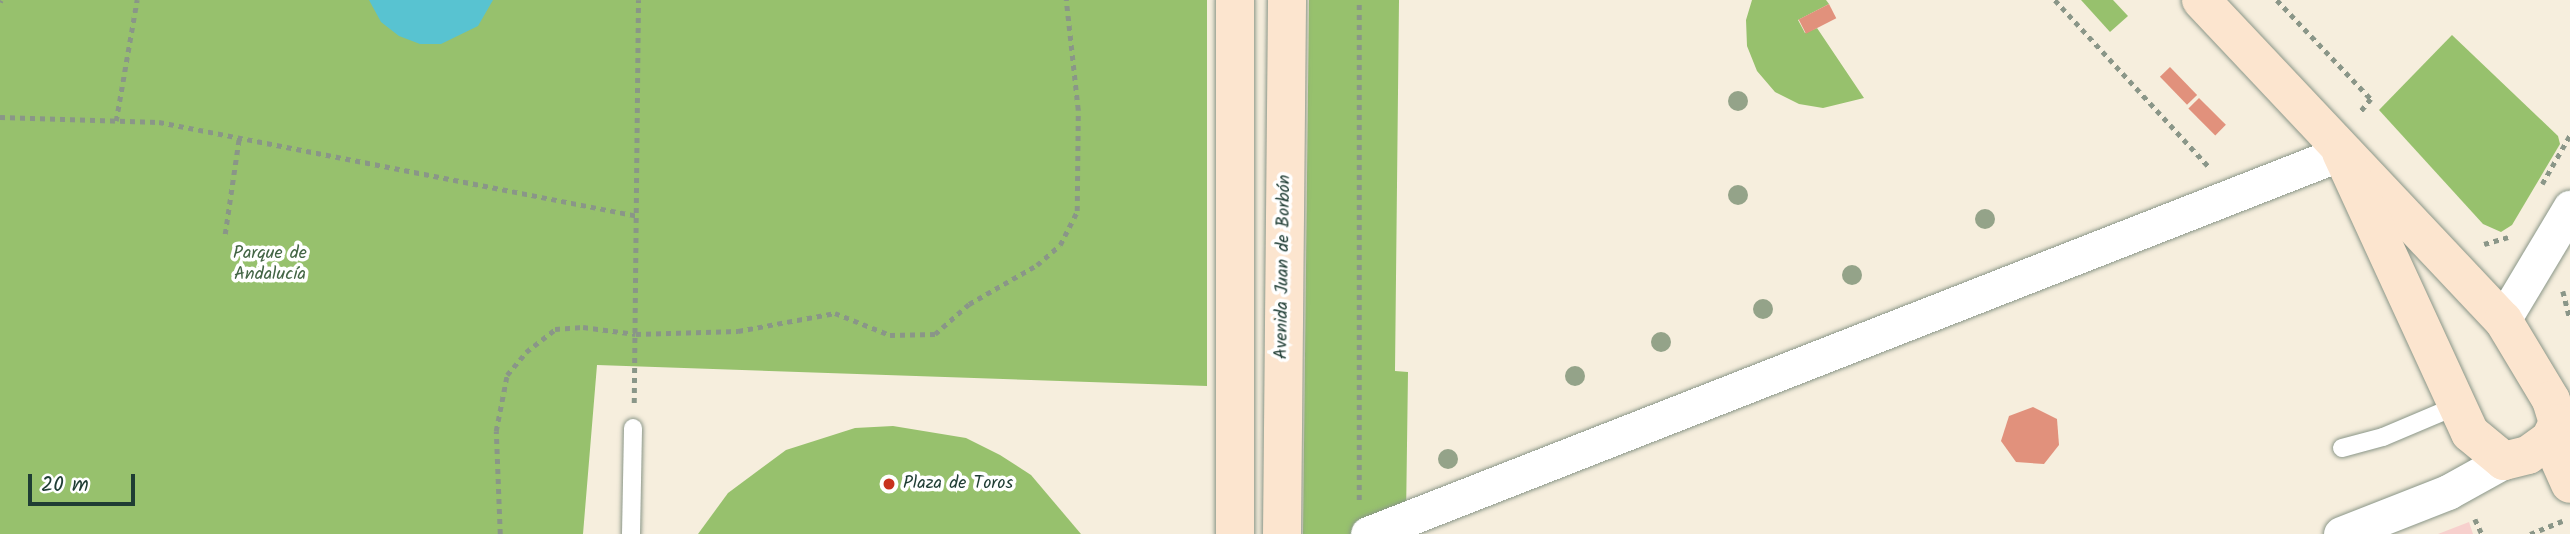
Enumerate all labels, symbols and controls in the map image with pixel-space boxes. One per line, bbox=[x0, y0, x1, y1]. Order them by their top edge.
street label: Avenida Juan de Borbón bbox=[1272, 175, 1296, 359]
park label: Parque de Andalucía bbox=[233, 244, 307, 286]
scale bar bbox=[32, 461, 138, 505]
text: 20 m bbox=[41, 469, 89, 502]
place label: Plaza de Toros bbox=[903, 473, 1013, 495]
marker: Plaza de Toros bbox=[881, 476, 897, 492]

